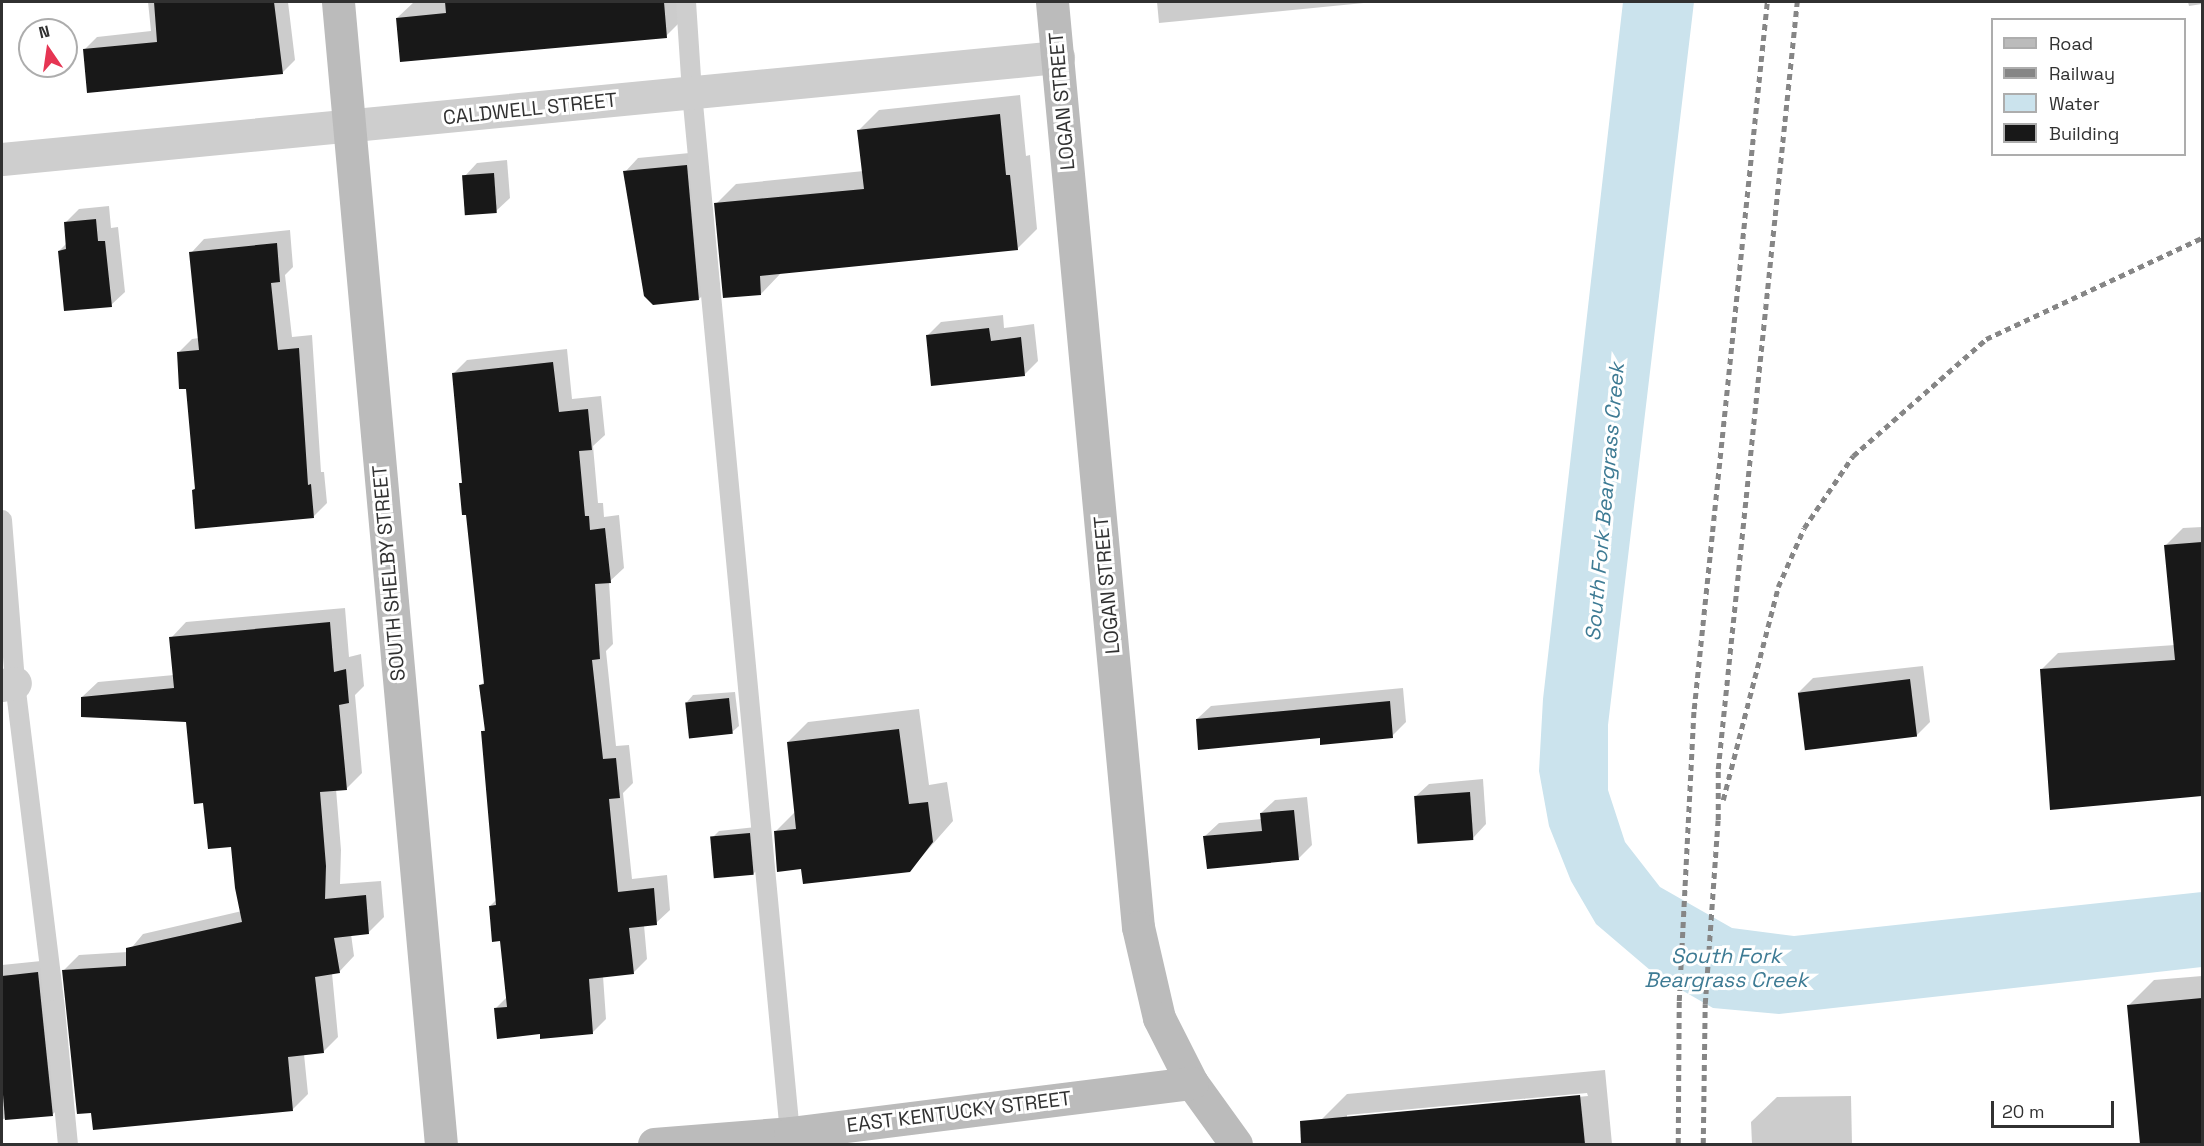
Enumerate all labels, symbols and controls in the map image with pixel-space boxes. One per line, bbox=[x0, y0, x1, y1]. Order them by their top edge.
north arrow bbox=[18, 18, 78, 78]
legend bbox=[1991, 18, 2186, 156]
text: N bbox=[37, 20, 52, 43]
street label: LOGAN STREET bbox=[1044, 31, 1080, 171]
text: Road bbox=[2049, 32, 2093, 55]
text: Railway bbox=[2049, 62, 2115, 85]
street label: CALDWELL STREET bbox=[442, 88, 618, 130]
text: Water bbox=[2049, 92, 2100, 115]
text: Building bbox=[2049, 122, 2119, 145]
water label: South Fork Beargrass Creek bbox=[1580, 362, 1630, 642]
street label: SOUTH SHELBY STREET bbox=[368, 464, 410, 682]
street label: LOGAN STREET bbox=[1089, 515, 1125, 655]
water label: South Fork Beargrass Creek bbox=[1644, 943, 1808, 993]
street label: EAST KENTUCKY STREET bbox=[845, 1086, 1073, 1138]
scale bar bbox=[1994, 1089, 2117, 1127]
text: 20 m bbox=[2002, 1100, 2045, 1123]

